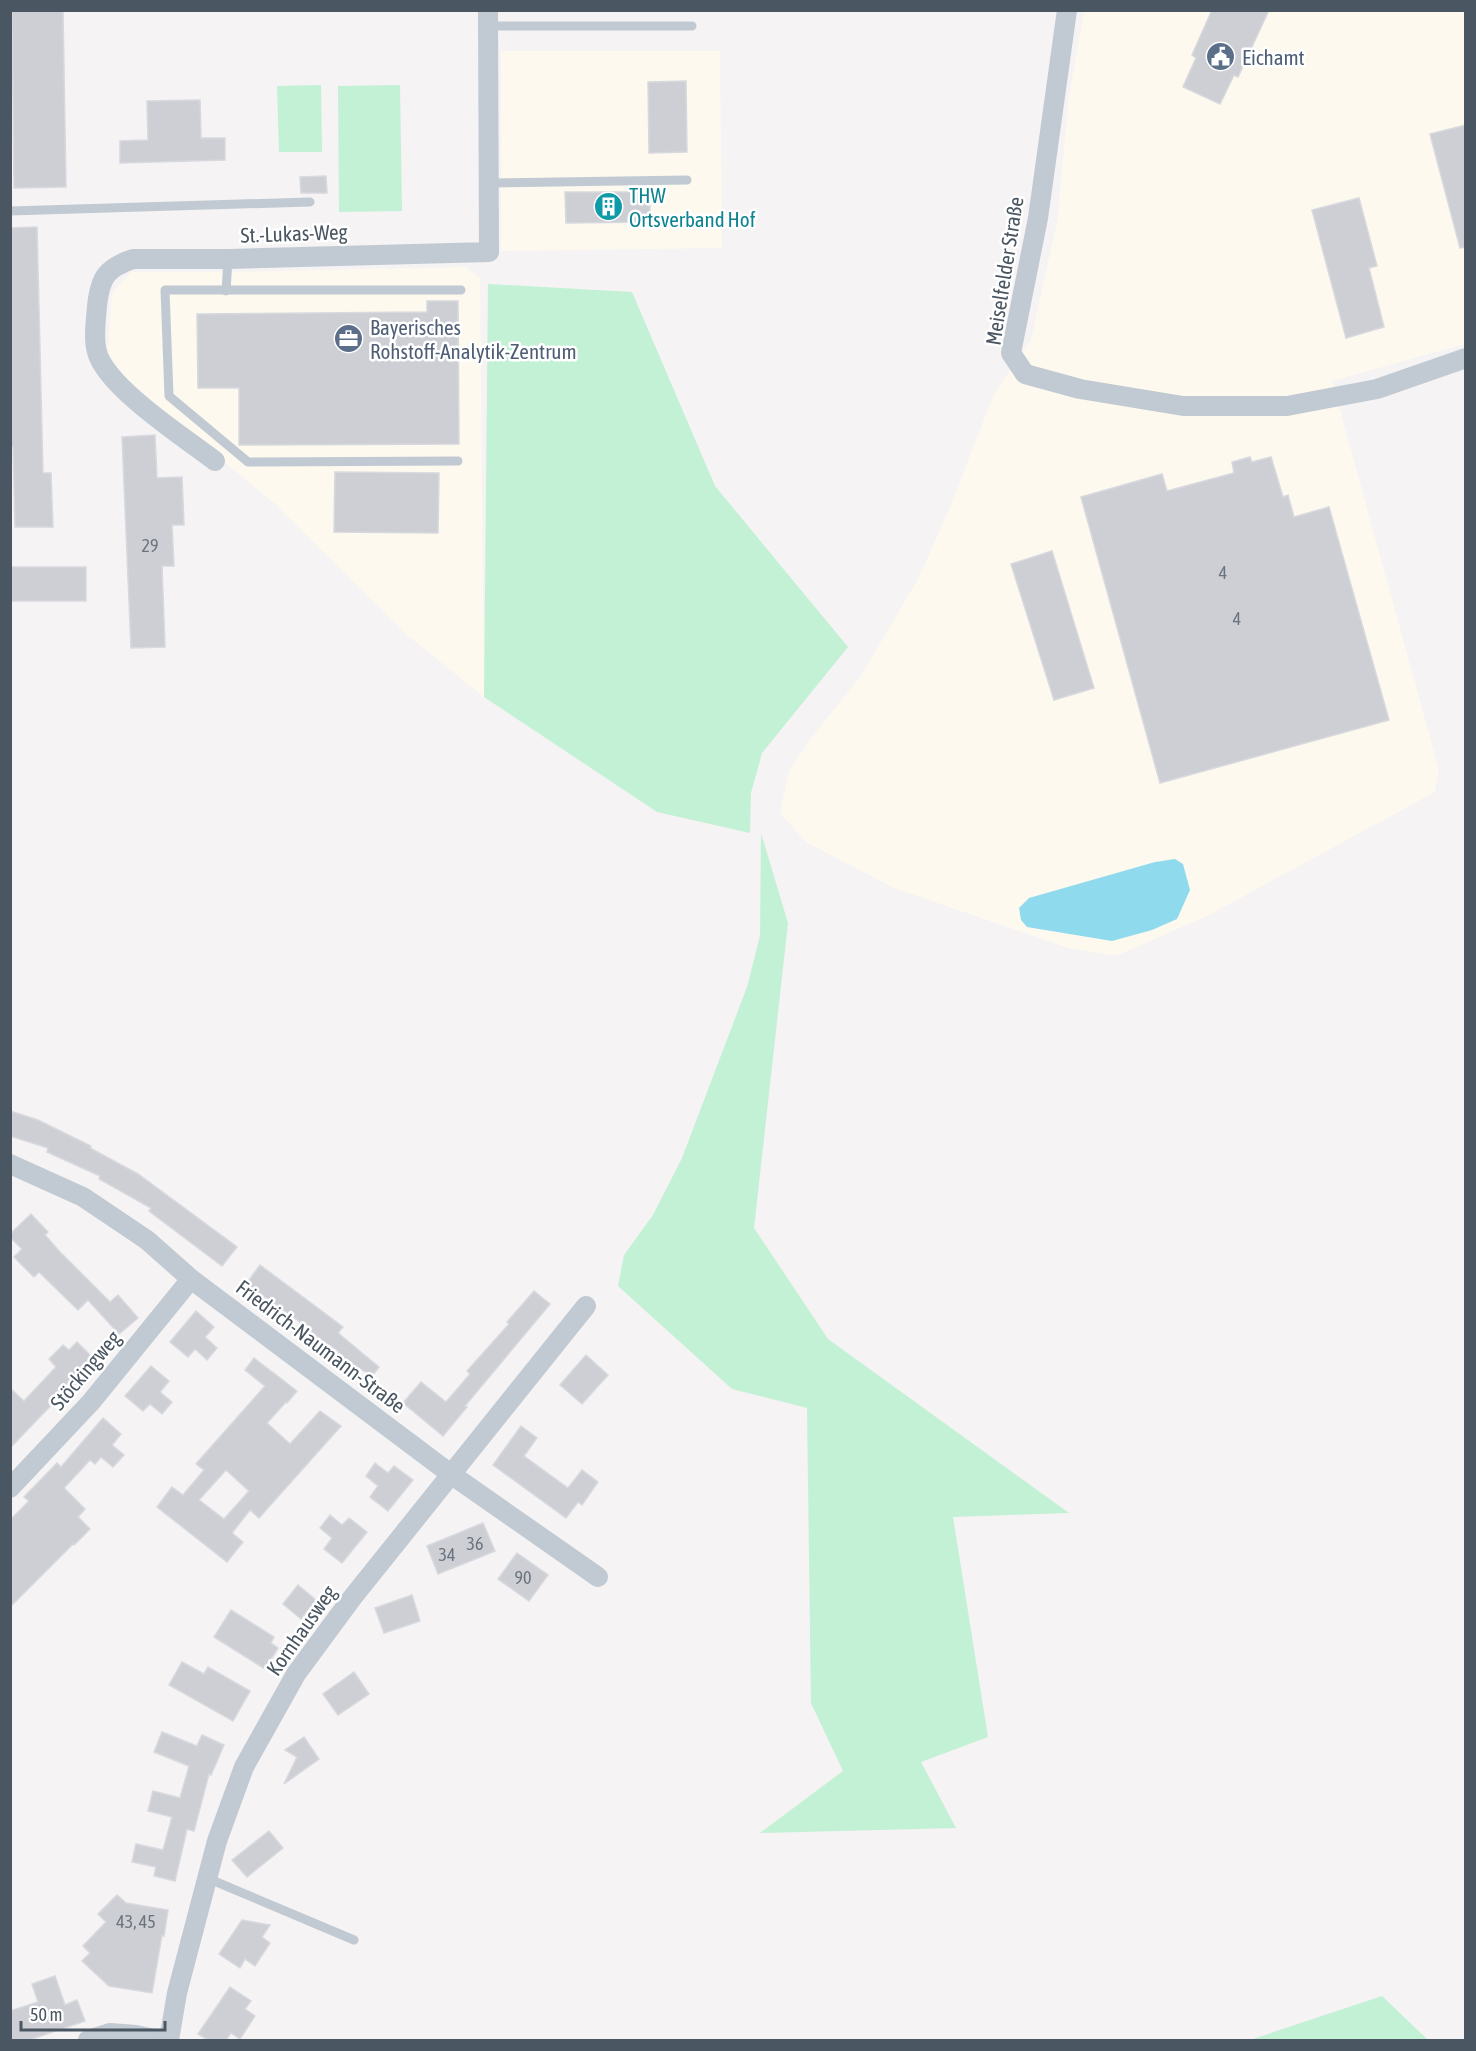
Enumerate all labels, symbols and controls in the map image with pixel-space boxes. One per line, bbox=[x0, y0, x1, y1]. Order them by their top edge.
public building icon: Eichamt bbox=[1205, 41, 1237, 73]
place label: Eichamt bbox=[1242, 45, 1305, 69]
place label: THW Ortsverband Hof bbox=[629, 183, 756, 231]
building icon: THW Ortsverband Hof bbox=[592, 191, 624, 223]
street label: Meiselfelder Straße bbox=[980, 195, 1028, 347]
street label: St.-Lukas-Weg bbox=[240, 219, 348, 247]
place label: Bayerisches Rohstoff-Analytik-Zentrum bbox=[370, 315, 577, 363]
office icon: Bayerisches Rohstoff-Analytik-Zentrum bbox=[333, 323, 365, 355]
house number: 29 bbox=[142, 535, 158, 556]
house number: 4 bbox=[1219, 562, 1227, 583]
house number: 4 bbox=[1233, 608, 1241, 629]
street label: Friedrich-Naumann-Straße bbox=[232, 1275, 410, 1417]
street label: Stöckingweg bbox=[45, 1326, 125, 1414]
house number: 36 bbox=[467, 1533, 483, 1554]
house number: 34 bbox=[439, 1544, 455, 1565]
house number: 90 bbox=[515, 1567, 531, 1588]
street label: Kornhausweg bbox=[261, 1580, 341, 1680]
house number: 43, 45 bbox=[116, 1911, 156, 1932]
scale bar bbox=[21, 1994, 165, 2032]
text: 50 m bbox=[30, 2004, 62, 2025]

